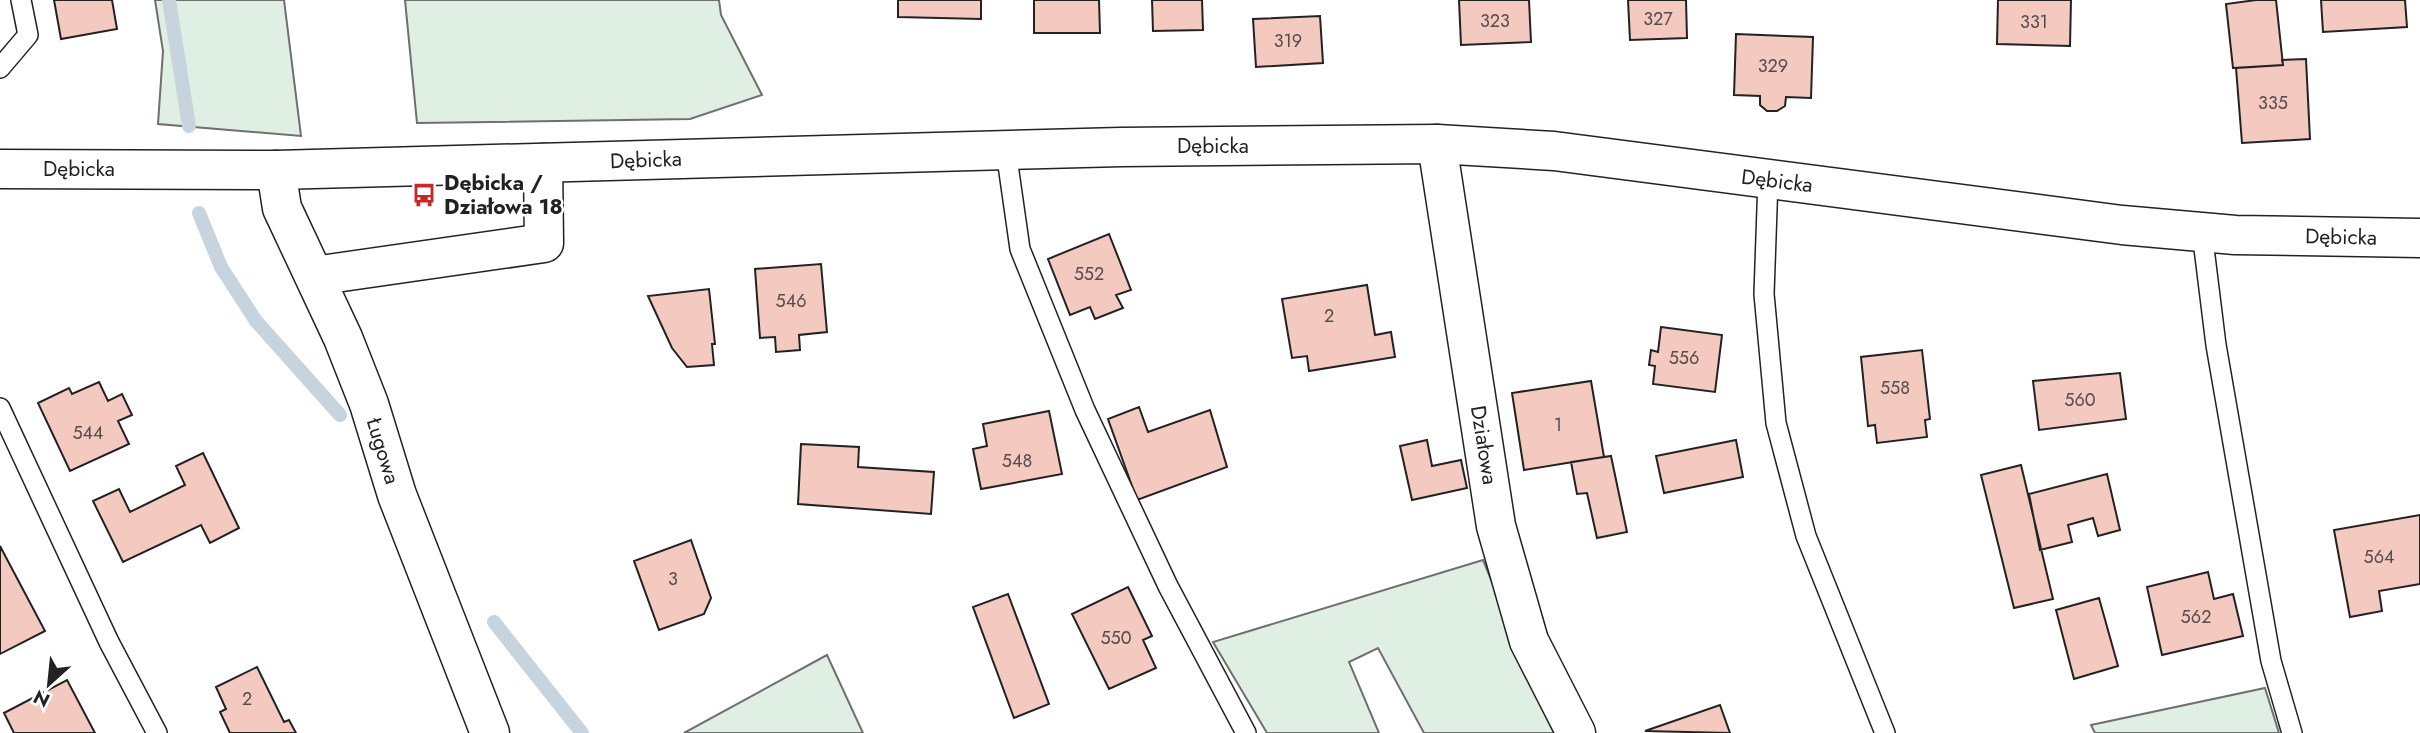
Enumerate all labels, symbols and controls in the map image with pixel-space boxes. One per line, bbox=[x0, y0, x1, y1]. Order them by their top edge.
house number: 327 bbox=[1643, 6, 1673, 32]
house number: 323 bbox=[1480, 8, 1510, 34]
house number: 331 bbox=[2020, 9, 2048, 35]
house number: 319 bbox=[1274, 28, 1302, 54]
house number: 329 bbox=[1758, 53, 1788, 79]
house number: 335 bbox=[2258, 90, 2288, 116]
street label: Dębicka bbox=[1177, 131, 1249, 161]
street label: Dębicka bbox=[610, 144, 682, 176]
street label: Dębicka bbox=[43, 154, 115, 184]
street label: Dębicka bbox=[1739, 162, 1815, 200]
place label: Dębicka / Działowa 18 bbox=[444, 168, 563, 222]
bus stop icon: Dębicka / Działowa 18 bbox=[410, 181, 438, 209]
street label: Dębicka bbox=[2305, 221, 2377, 253]
house number: 552 bbox=[1074, 261, 1104, 287]
house number: 546 bbox=[775, 288, 807, 314]
house number: 2 bbox=[1324, 303, 1334, 329]
house number: 556 bbox=[1669, 345, 1699, 371]
house number: 558 bbox=[1880, 375, 1910, 401]
house number: 560 bbox=[2064, 387, 2096, 413]
street label: Działowa bbox=[1463, 403, 1505, 487]
house number: 1 bbox=[1554, 412, 1562, 438]
street label: Ługowa bbox=[358, 413, 407, 488]
house number: 544 bbox=[72, 420, 104, 446]
house number: 548 bbox=[1002, 448, 1032, 474]
house number: 564 bbox=[2363, 544, 2395, 570]
house number: 3 bbox=[668, 566, 678, 592]
house number: 562 bbox=[2181, 604, 2211, 630]
house number: 550 bbox=[1100, 625, 1132, 651]
north arrow bbox=[14, 649, 84, 719]
text: N bbox=[29, 683, 54, 714]
house number: 2 bbox=[242, 686, 252, 712]

